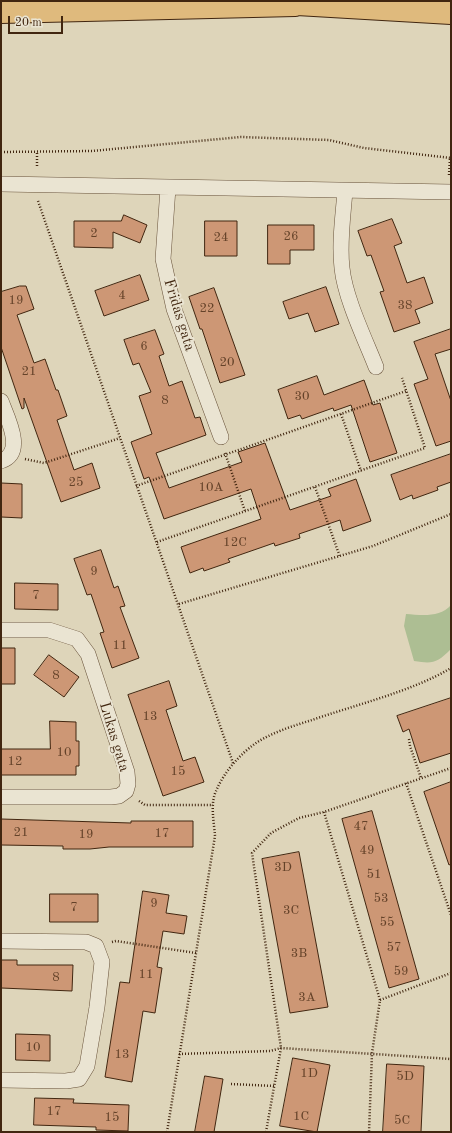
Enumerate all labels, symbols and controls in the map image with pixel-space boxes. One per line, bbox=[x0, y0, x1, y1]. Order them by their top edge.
scale bar bbox=[10, 8, 65, 34]
text: 20 m bbox=[15, 17, 42, 29]
house number: 2 bbox=[90, 226, 98, 242]
house number: 26 bbox=[283, 229, 299, 245]
house number: 24 bbox=[213, 230, 229, 246]
street label: Fridas gata bbox=[160, 277, 198, 353]
house number: 4 bbox=[118, 288, 126, 304]
house number: 19 bbox=[8, 293, 24, 309]
house number: 38 bbox=[397, 298, 413, 314]
house number: 22 bbox=[199, 301, 215, 317]
house number: 6 bbox=[140, 339, 148, 355]
house number: 20 bbox=[219, 355, 235, 371]
house number: 21 bbox=[21, 364, 37, 380]
house number: 30 bbox=[294, 389, 310, 405]
house number: 8 bbox=[161, 393, 169, 409]
house number: 25 bbox=[68, 475, 84, 491]
house number: 10A bbox=[198, 480, 224, 496]
house number: 12C bbox=[223, 535, 247, 551]
house number: 9 bbox=[90, 564, 98, 580]
house number: 7 bbox=[32, 588, 40, 604]
house number: 11 bbox=[112, 638, 128, 654]
house number: 8 bbox=[52, 668, 60, 684]
street label: Lukas gata bbox=[95, 700, 133, 774]
house number: 13 bbox=[142, 709, 158, 725]
house number: 10 bbox=[56, 745, 72, 761]
house number: 12 bbox=[7, 754, 23, 770]
house number: 15 bbox=[170, 764, 186, 780]
house number: 47 bbox=[353, 819, 369, 835]
house number: 21 bbox=[13, 825, 29, 841]
house number: 17 bbox=[154, 826, 170, 842]
house number: 19 bbox=[78, 827, 94, 843]
house number: 49 bbox=[359, 843, 375, 859]
house number: 3D bbox=[274, 860, 292, 876]
house number: 51 bbox=[366, 867, 382, 883]
house number: 53 bbox=[373, 891, 389, 907]
house number: 9 bbox=[150, 896, 158, 912]
house number: 7 bbox=[70, 900, 78, 916]
house number: 3C bbox=[283, 903, 299, 919]
house number: 55 bbox=[379, 915, 395, 931]
house number: 57 bbox=[386, 940, 402, 956]
house number: 3B bbox=[291, 946, 307, 962]
house number: 59 bbox=[393, 964, 409, 980]
house number: 11 bbox=[138, 967, 154, 983]
house number: 8 bbox=[52, 970, 60, 986]
house number: 3A bbox=[298, 990, 316, 1006]
house number: 10 bbox=[25, 1040, 41, 1056]
house number: 13 bbox=[114, 1047, 130, 1063]
house number: 1D bbox=[300, 1066, 318, 1082]
house number: 5D bbox=[396, 1069, 414, 1085]
house number: 17 bbox=[46, 1104, 62, 1120]
house number: 1C bbox=[293, 1109, 309, 1125]
house number: 15 bbox=[104, 1110, 120, 1126]
house number: 5C bbox=[394, 1113, 410, 1129]

